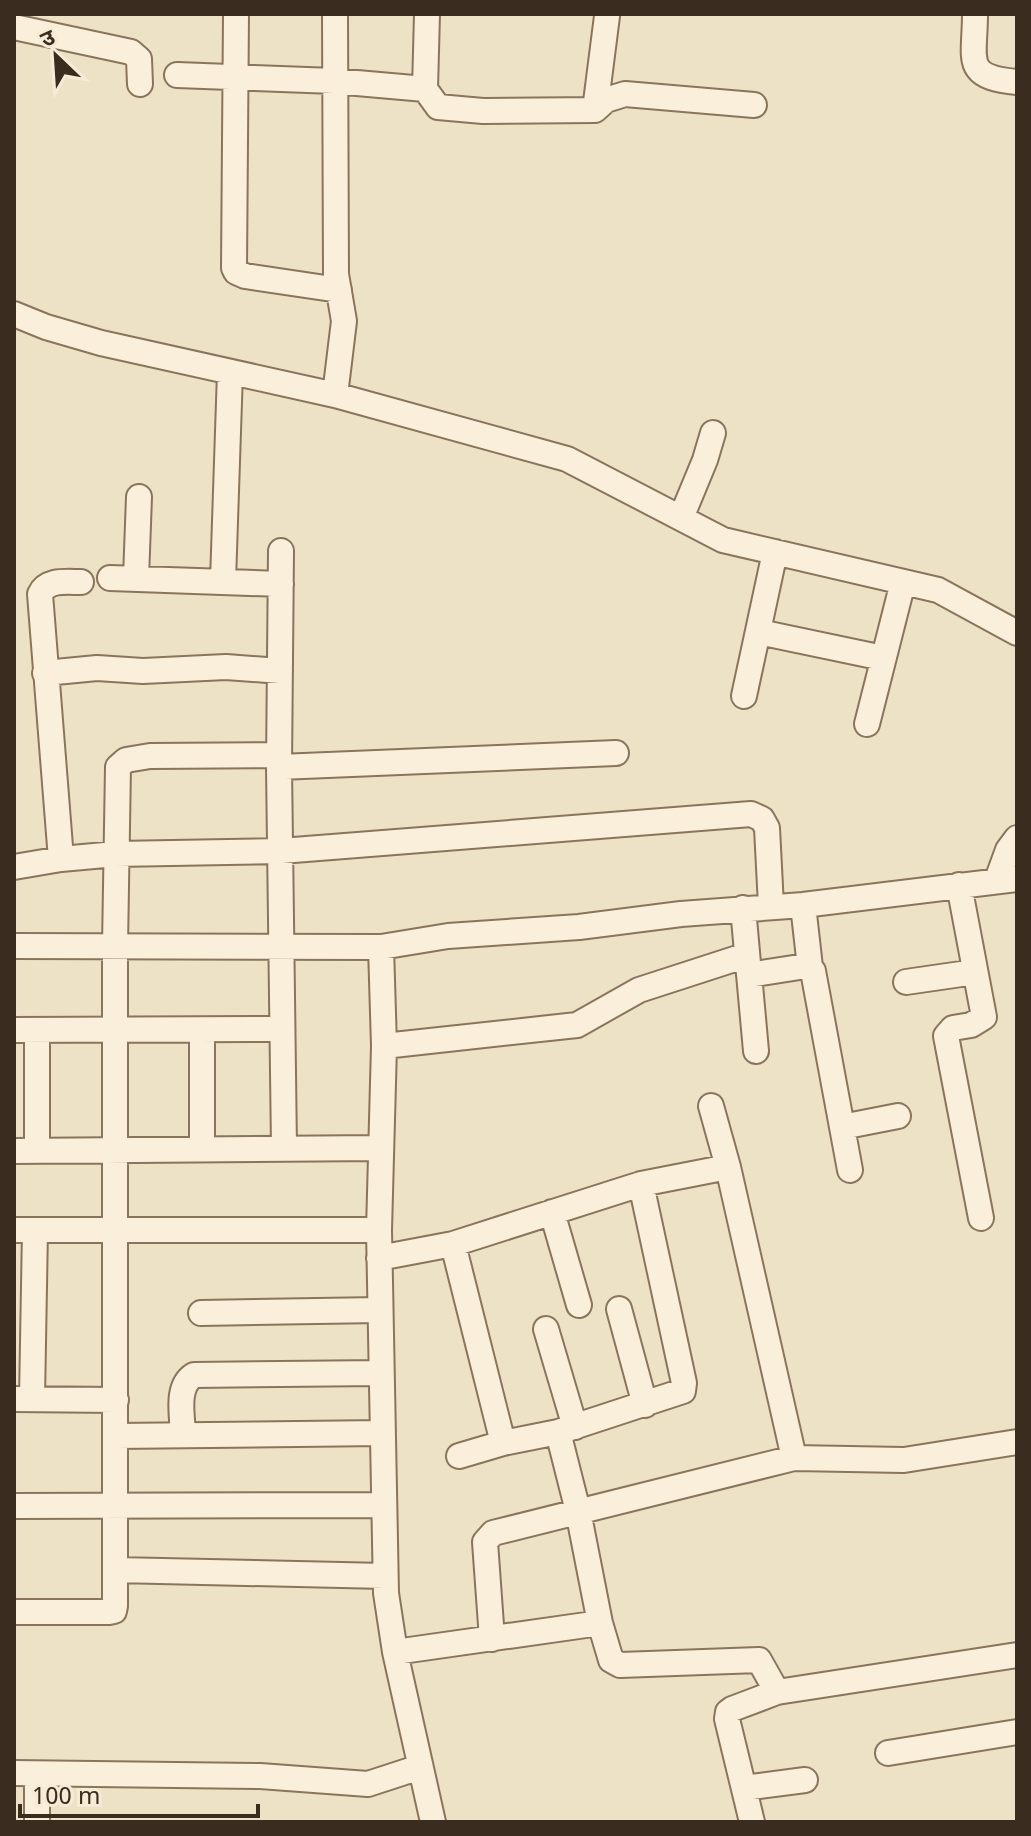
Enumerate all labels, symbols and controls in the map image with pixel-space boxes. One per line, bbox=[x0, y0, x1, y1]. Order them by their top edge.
north arrow bbox=[16, 16, 96, 96]
text: उ bbox=[37, 24, 62, 56]
scale bar bbox=[20, 1768, 258, 1818]
text: 100 m bbox=[32, 1782, 100, 1814]

